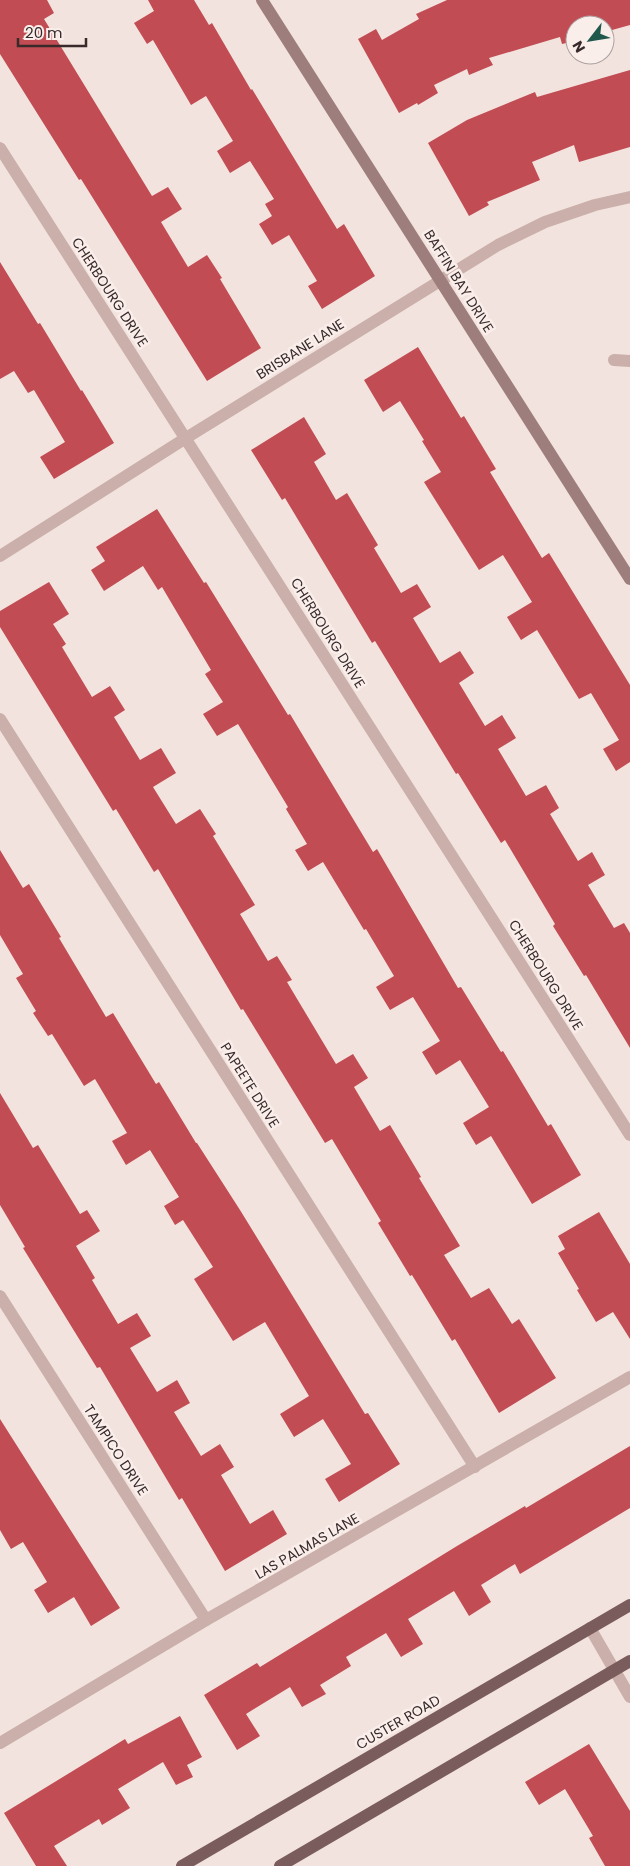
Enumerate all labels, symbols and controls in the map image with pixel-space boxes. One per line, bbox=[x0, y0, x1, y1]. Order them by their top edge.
scale bar bbox=[18, 15, 85, 47]
north arrow bbox=[565, 15, 615, 65]
text: 20 m bbox=[25, 22, 63, 43]
text: N bbox=[568, 37, 590, 56]
street label: BAFFIN BAY DRIVE bbox=[419, 226, 499, 336]
street label: CHERBOURG DRIVE bbox=[67, 233, 153, 351]
street label: BRISBANE LANE bbox=[252, 314, 348, 384]
street label: CHERBOURG DRIVE bbox=[286, 574, 370, 692]
street label: CHERBOURG DRIVE bbox=[504, 916, 588, 1034]
street label: PAPEETE DRIVE bbox=[216, 1039, 284, 1131]
street label: TAMPICO DRIVE bbox=[79, 1401, 153, 1499]
street label: LAS PALMAS LANE bbox=[251, 1508, 363, 1584]
street label: CUSTER ROAD bbox=[352, 1690, 444, 1754]

